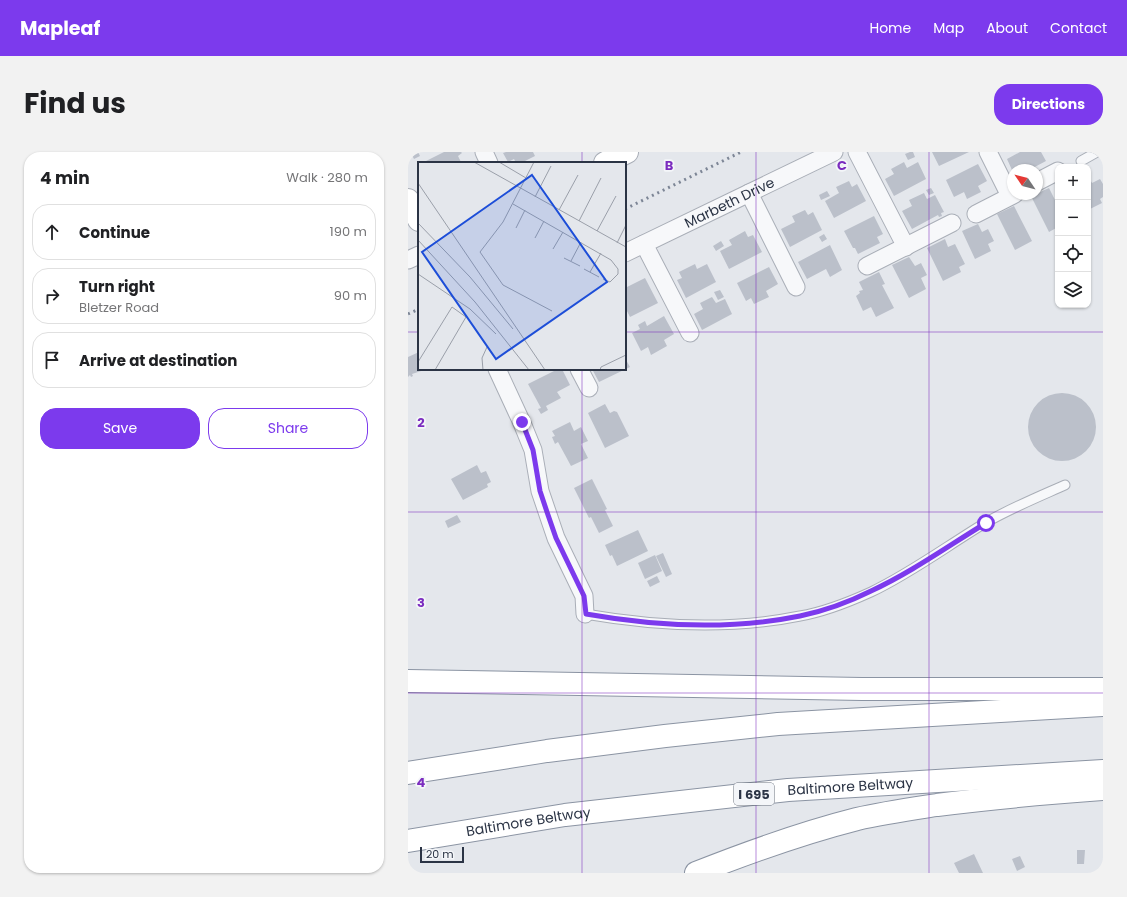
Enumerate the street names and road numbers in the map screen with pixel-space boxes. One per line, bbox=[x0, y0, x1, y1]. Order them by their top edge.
street label: Marbeth Drive bbox=[681, 172, 778, 233]
street label: Baltimore Beltway bbox=[787, 772, 914, 800]
road number: I 695 bbox=[734, 783, 774, 805]
street label: Baltimore Beltway bbox=[465, 802, 592, 841]

